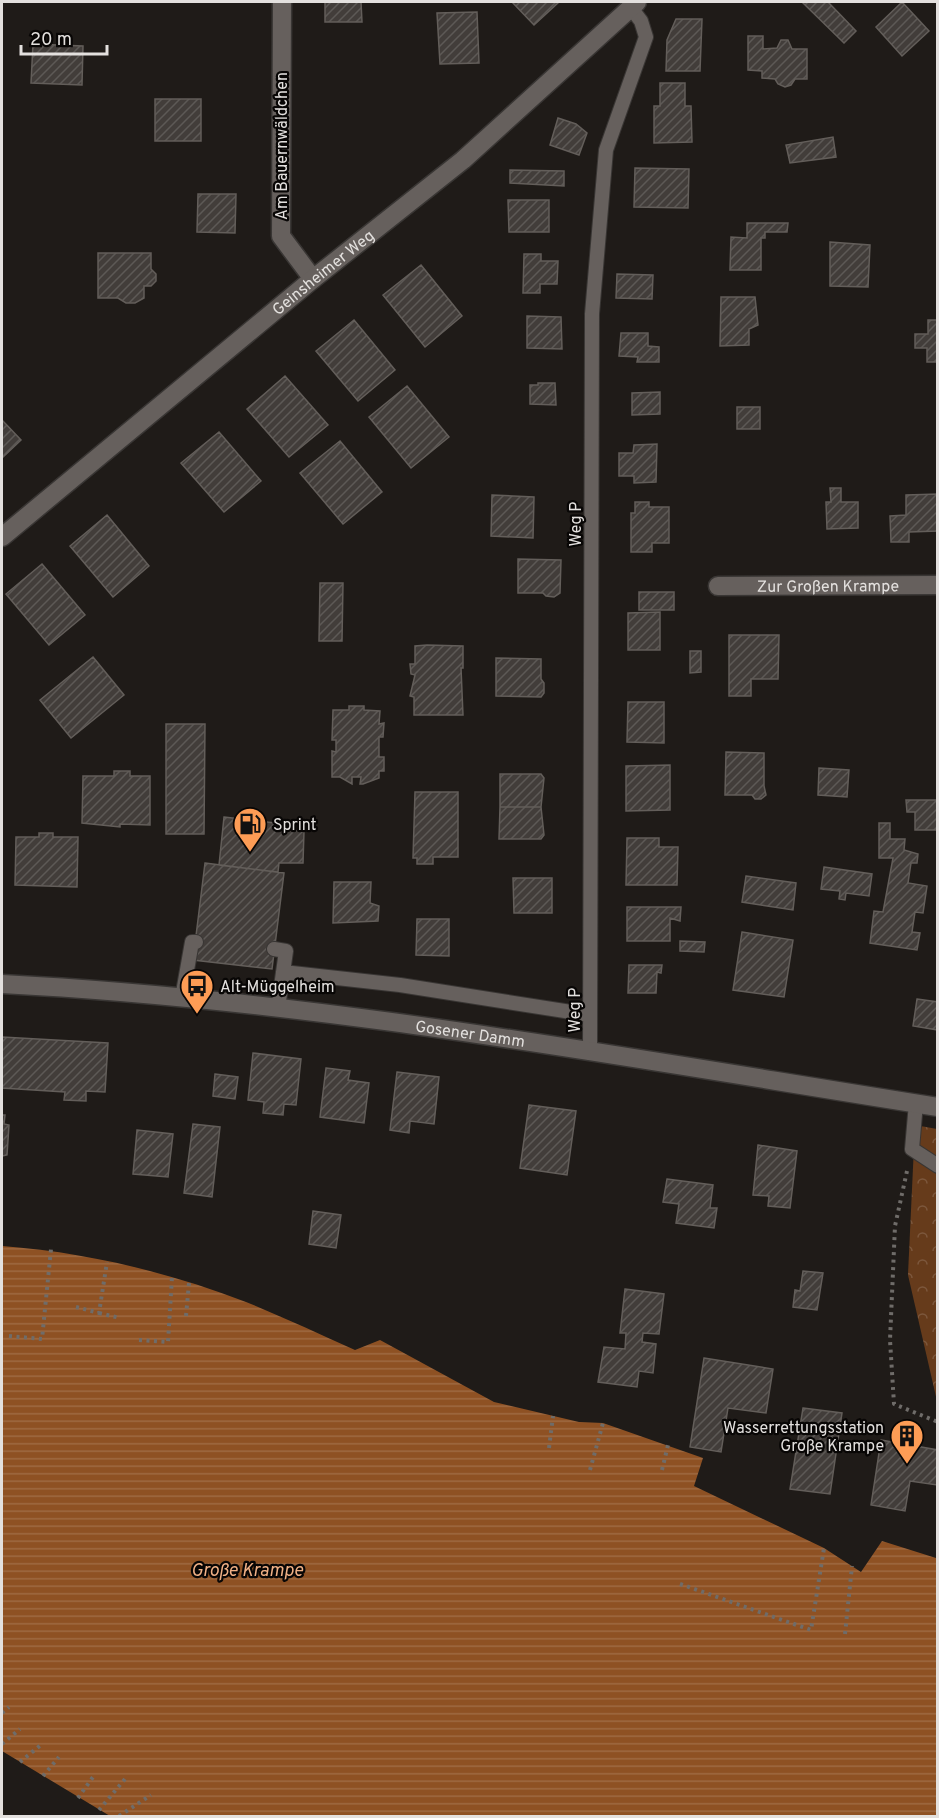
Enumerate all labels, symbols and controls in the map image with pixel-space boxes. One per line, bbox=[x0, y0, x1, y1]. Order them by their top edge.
scale bar bbox=[21, 18, 106, 56]
text: 20 m bbox=[30, 29, 72, 52]
street label: Am Bauernwäldchen bbox=[273, 72, 293, 220]
street label: Geinsheimer Weg bbox=[269, 226, 379, 321]
street label: Weg P bbox=[567, 502, 587, 546]
street label: Zur Großen Krampe bbox=[757, 577, 899, 598]
fuel station icon: Sprint bbox=[232, 806, 268, 853]
place label: Sprint bbox=[273, 816, 317, 836]
bus stop icon: Alt-Müggelheim bbox=[179, 968, 215, 1015]
place label: Alt-Müggelheim bbox=[220, 978, 335, 998]
street label: Weg P bbox=[566, 988, 586, 1032]
street label: Gosener Damm bbox=[414, 1017, 526, 1053]
building icon: Wasserrettungsstation Große Krampe bbox=[889, 1418, 925, 1465]
place label: Wasserrettungsstation Große Krampe bbox=[723, 1419, 884, 1457]
water label: Große Krampe bbox=[191, 1560, 304, 1583]

